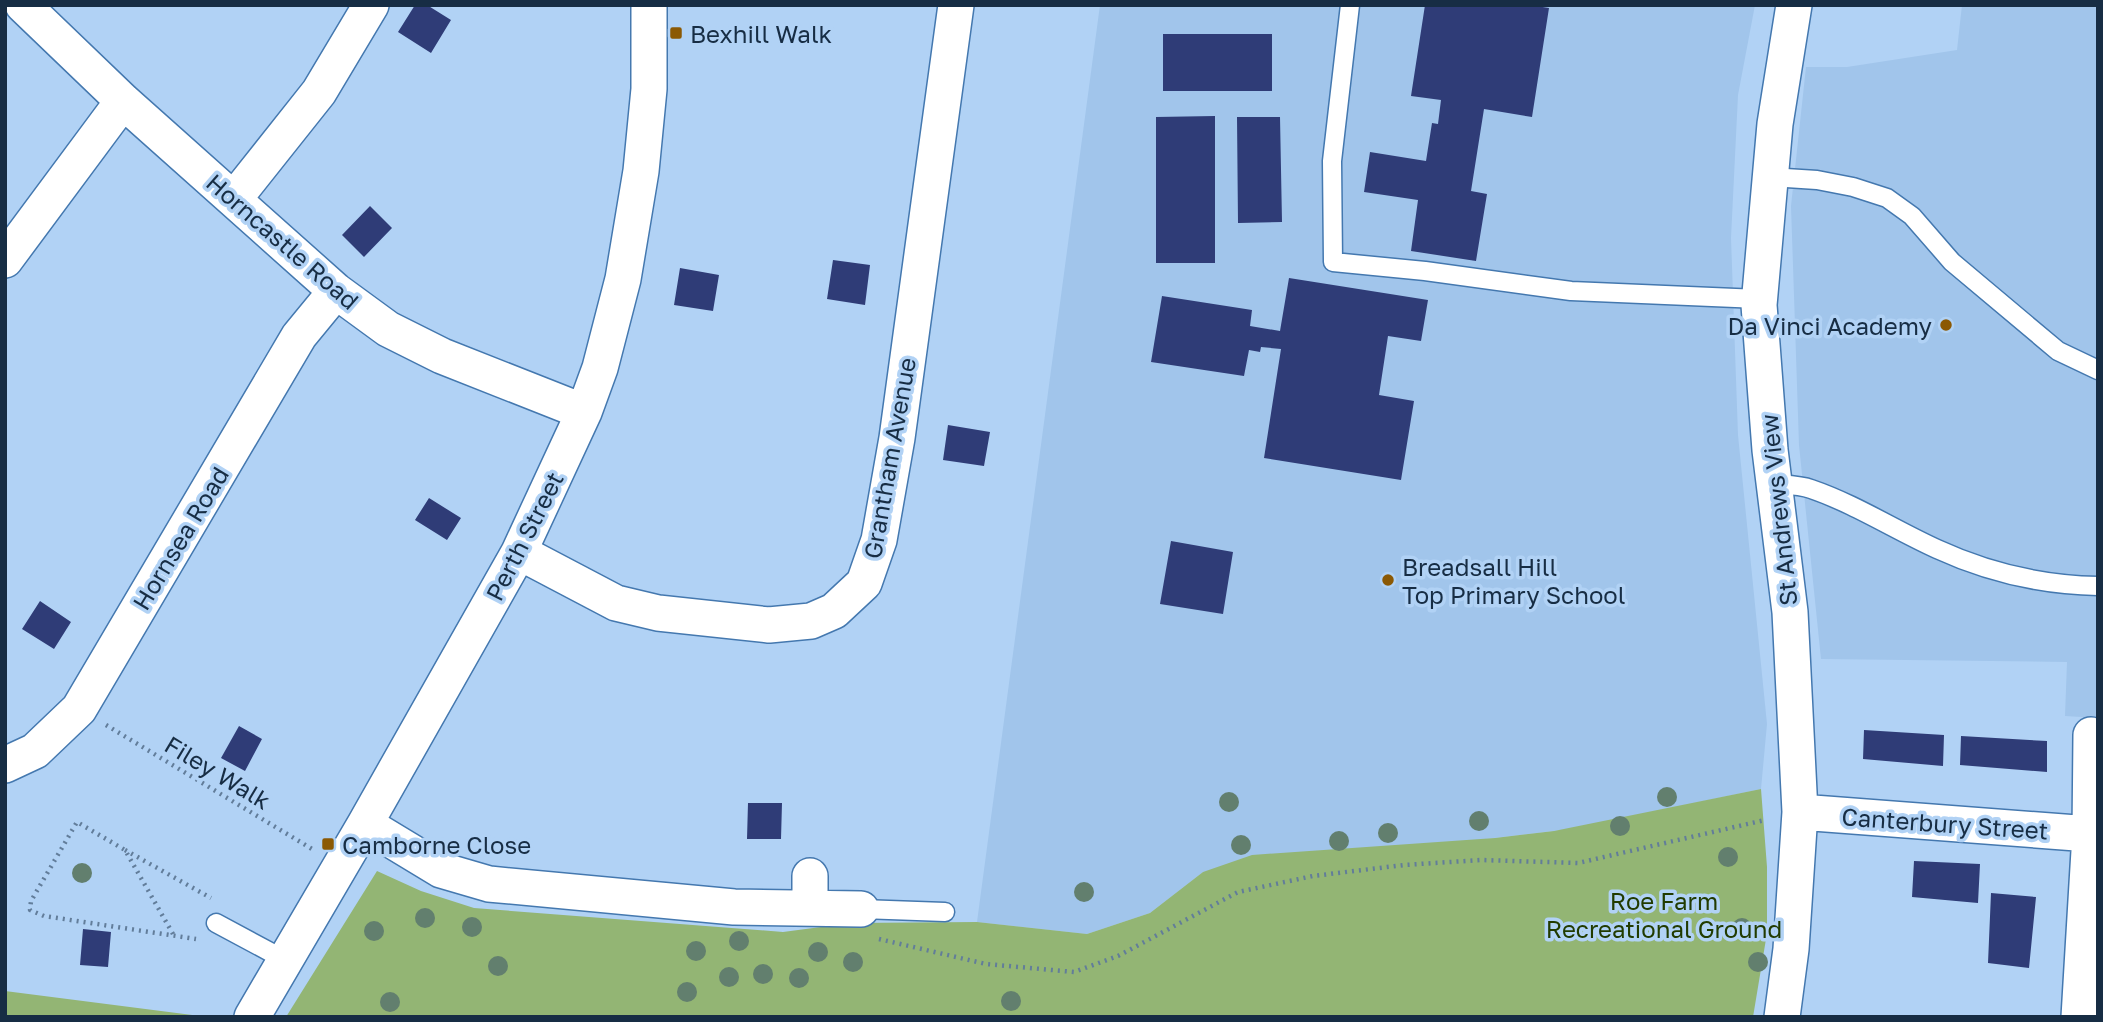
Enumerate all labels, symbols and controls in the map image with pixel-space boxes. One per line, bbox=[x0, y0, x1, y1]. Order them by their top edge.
place label: Bexhill Walk bbox=[690, 19, 832, 48]
marker: Bexhill Walk bbox=[668, 25, 684, 41]
street label: Horncastle Road bbox=[201, 167, 365, 315]
place label: Da Vinci Academy bbox=[1727, 311, 1932, 340]
marker: Da Vinci Academy bbox=[1938, 317, 1954, 333]
street label: Grantham Avenue bbox=[857, 355, 921, 561]
street label: St Andrews View bbox=[1754, 413, 1802, 607]
street label: Hornsea Road bbox=[126, 461, 234, 615]
street label: Perth Street bbox=[479, 467, 569, 605]
place label: Breadsall Hill Top Primary School bbox=[1402, 552, 1625, 609]
marker: Breadsall Hill Top Primary School bbox=[1380, 572, 1396, 588]
street label: Filey Walk bbox=[160, 729, 276, 815]
street label: Canterbury Street bbox=[1841, 801, 2049, 845]
place label: Camborne Close bbox=[342, 830, 531, 859]
marker: Camborne Close bbox=[320, 836, 336, 852]
park label: Roe Farm Recreational Ground bbox=[1546, 886, 1782, 943]

